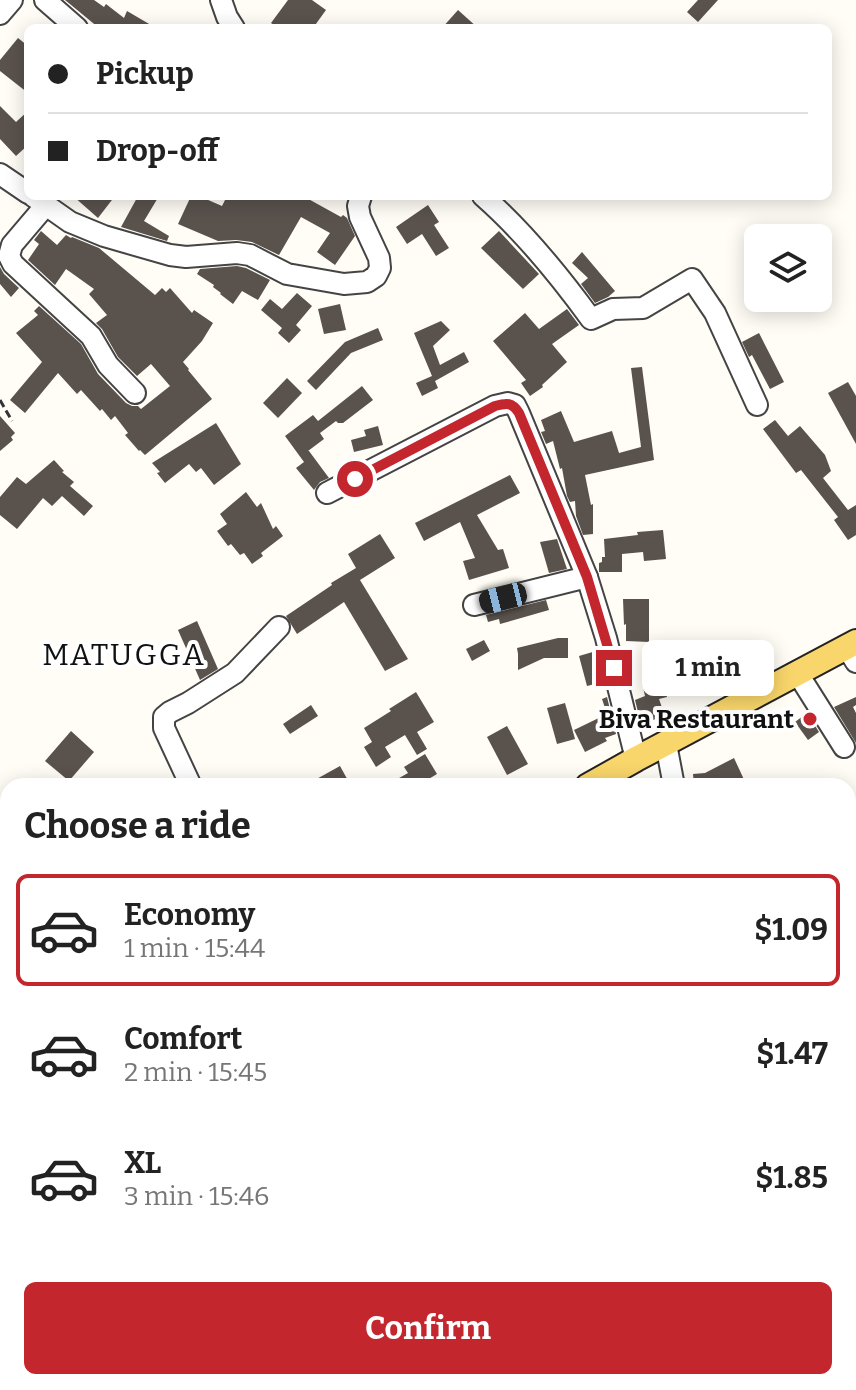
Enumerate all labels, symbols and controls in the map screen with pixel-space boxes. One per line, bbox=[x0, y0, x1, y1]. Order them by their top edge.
text: Pickup bbox=[96, 56, 194, 92]
text: Drop-off bbox=[96, 133, 218, 169]
map controls bbox=[744, 224, 832, 312]
button: layers bbox=[744, 224, 832, 312]
route start bbox=[337, 461, 373, 497]
car bbox=[477, 581, 529, 615]
district label: MATUGGA bbox=[42, 637, 206, 673]
callout: 1 min bbox=[642, 640, 774, 696]
route end bbox=[596, 650, 632, 686]
text: 1 min bbox=[675, 652, 741, 683]
place label: Biva Restaurant bbox=[599, 704, 795, 735]
marker: Biva Restaurant bbox=[801, 710, 819, 728]
text: Choose a ride bbox=[24, 804, 251, 848]
icon: car bbox=[28, 894, 100, 966]
text: Economy bbox=[124, 897, 255, 933]
text: $1.09 bbox=[754, 912, 828, 948]
text: 1 min · 15:44 bbox=[124, 933, 265, 964]
icon: car bbox=[28, 1018, 100, 1090]
text: Comfort bbox=[124, 1021, 242, 1057]
text: $1.47 bbox=[756, 1036, 828, 1072]
text: 2 min · 15:45 bbox=[124, 1057, 267, 1088]
icon: car bbox=[28, 1142, 100, 1214]
text: XL bbox=[124, 1145, 161, 1181]
text: $1.85 bbox=[755, 1160, 828, 1196]
text: 3 min · 15:46 bbox=[124, 1181, 269, 1212]
button: Confirm bbox=[24, 1282, 832, 1374]

